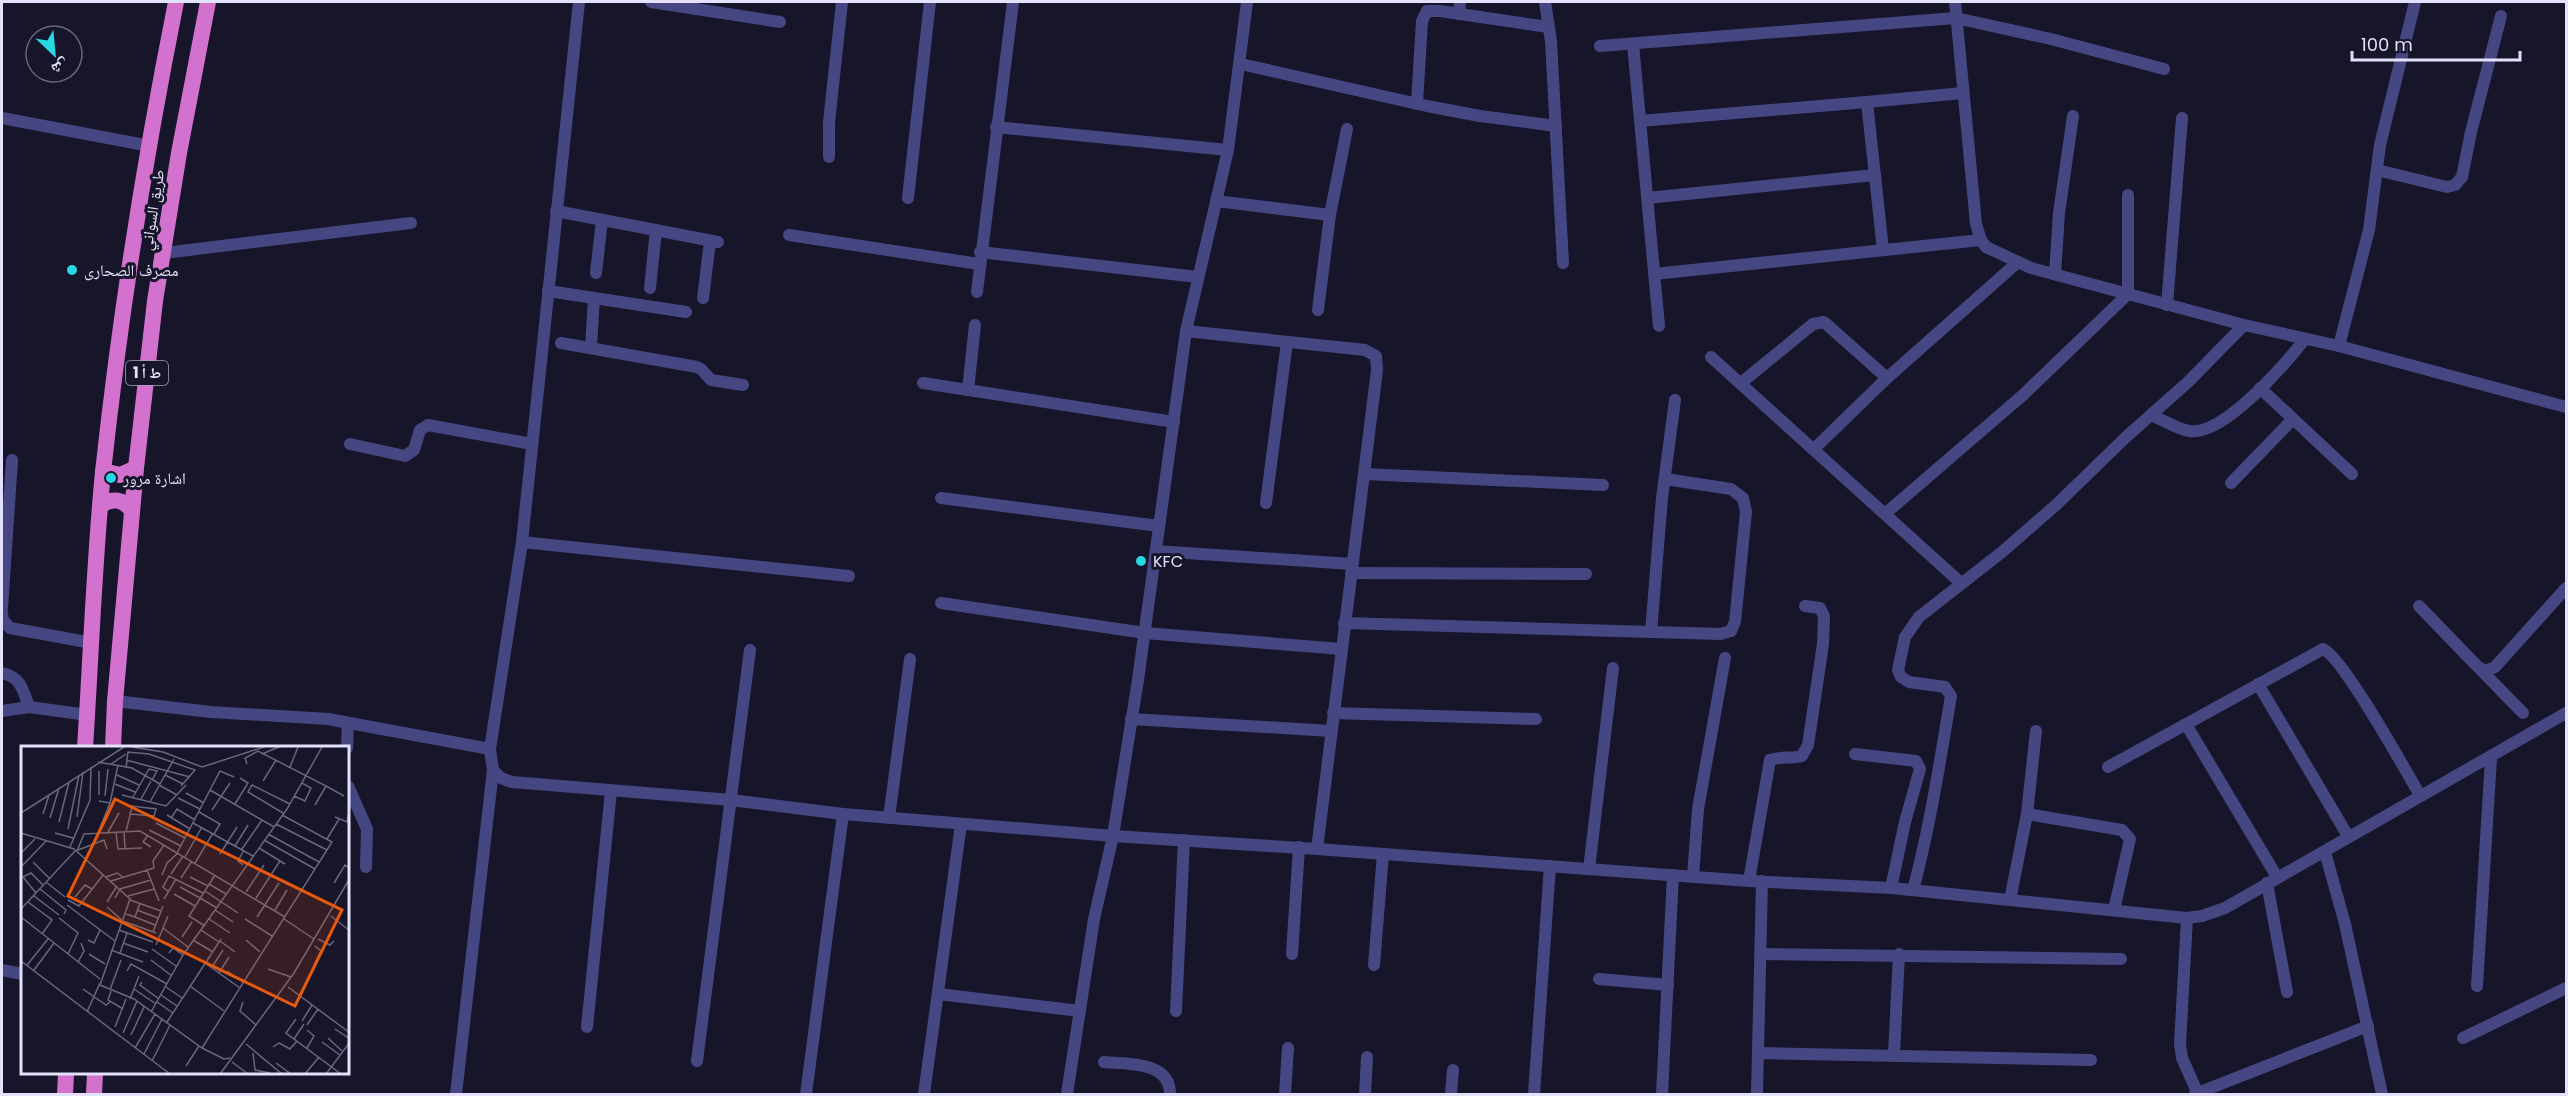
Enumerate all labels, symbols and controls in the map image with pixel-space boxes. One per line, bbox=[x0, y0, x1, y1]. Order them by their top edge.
north arrow bbox=[24, 24, 84, 84]
scale bar bbox=[2352, 24, 2520, 62]
text: 100 m bbox=[2361, 32, 2413, 57]
text: ش bbox=[48, 53, 73, 81]
street label: طريق السواني bbox=[135, 168, 171, 252]
place label: مصرف الصحارى bbox=[84, 259, 178, 282]
marker: مصرف الصحارى bbox=[65, 263, 79, 277]
road number: ط أ 1 bbox=[126, 361, 168, 385]
place label: اشارة مرور bbox=[122, 467, 186, 490]
marker: اشارة مرور bbox=[104, 471, 118, 485]
place label: KFC bbox=[1153, 550, 1183, 573]
marker: KFC bbox=[1134, 554, 1148, 568]
inset map bbox=[21, 746, 350, 1075]

